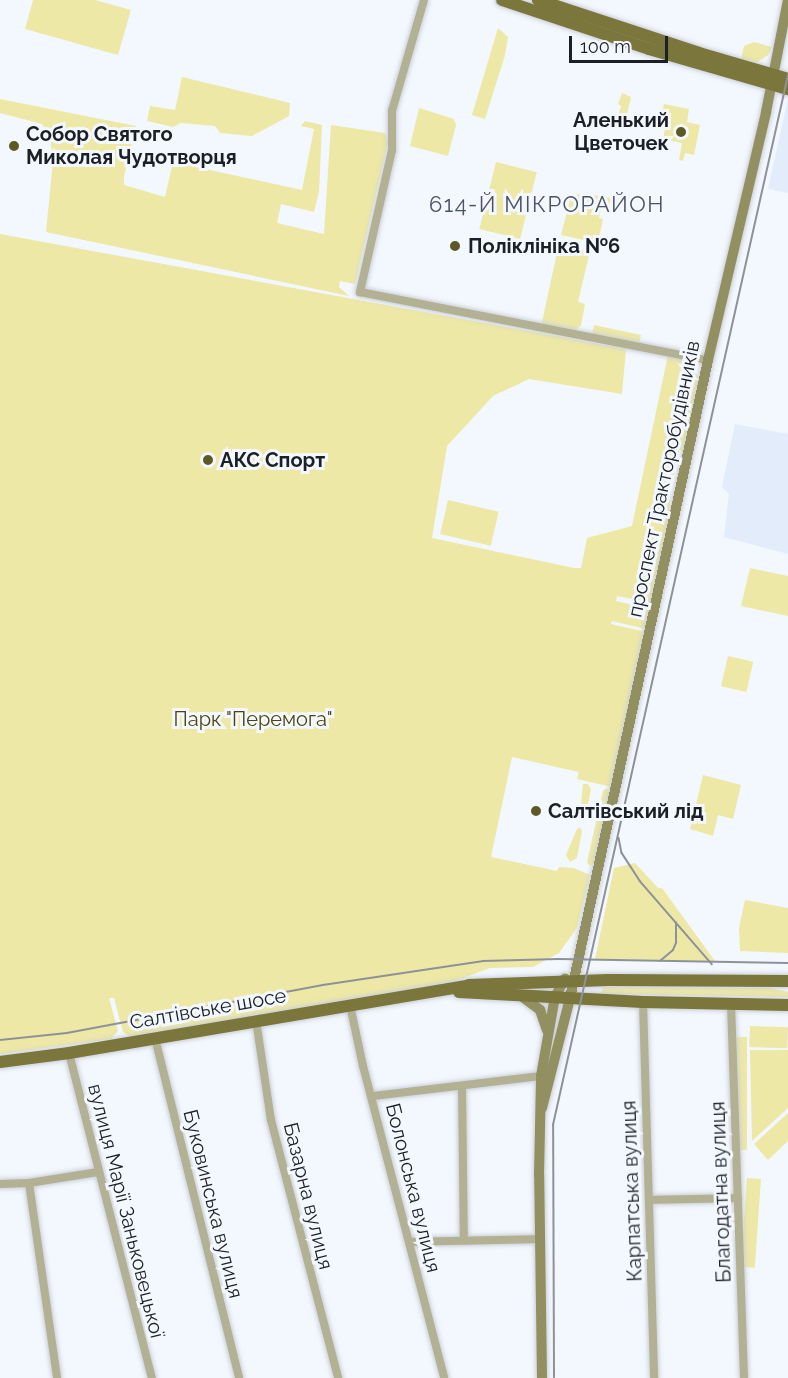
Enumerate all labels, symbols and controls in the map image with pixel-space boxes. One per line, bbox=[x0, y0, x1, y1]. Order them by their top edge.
scale bar bbox=[572, 24, 671, 62]
text: 100 m bbox=[580, 36, 631, 57]
place label: Аленький Цветочек bbox=[573, 108, 669, 155]
place label: Собор Святого Миколая Чудотворця bbox=[26, 122, 237, 169]
marker: Аленький Цветочек bbox=[674, 125, 688, 139]
marker: Собор Святого Миколая Чудотворця bbox=[7, 139, 21, 153]
district label: 614-Й МІКРОРАЙОН bbox=[429, 192, 665, 218]
place label: Поліклініка №6 bbox=[468, 234, 620, 258]
marker: Поліклініка №6 bbox=[446, 237, 464, 255]
street label: проспект Тракторобудівників bbox=[623, 338, 705, 620]
place label: АКС Спорт bbox=[220, 448, 325, 472]
marker: АКС Спорт bbox=[201, 453, 215, 467]
park label: Парк "Перемога" bbox=[173, 707, 333, 731]
place label: Салтівський лід bbox=[548, 799, 704, 823]
marker: Салтівський лід bbox=[529, 804, 543, 818]
street label: Салтівське шосе bbox=[128, 983, 288, 1035]
street label: вулиця Марії Заньковецької bbox=[83, 1081, 169, 1341]
street label: Карпатська вулиця bbox=[617, 1100, 647, 1282]
street label: Болонська вулиця bbox=[380, 1101, 446, 1275]
street label: Благодатна вулиця bbox=[706, 1101, 736, 1283]
street label: Буковинська вулиця bbox=[178, 1107, 248, 1301]
street label: Базарна вулиця bbox=[278, 1120, 338, 1272]

